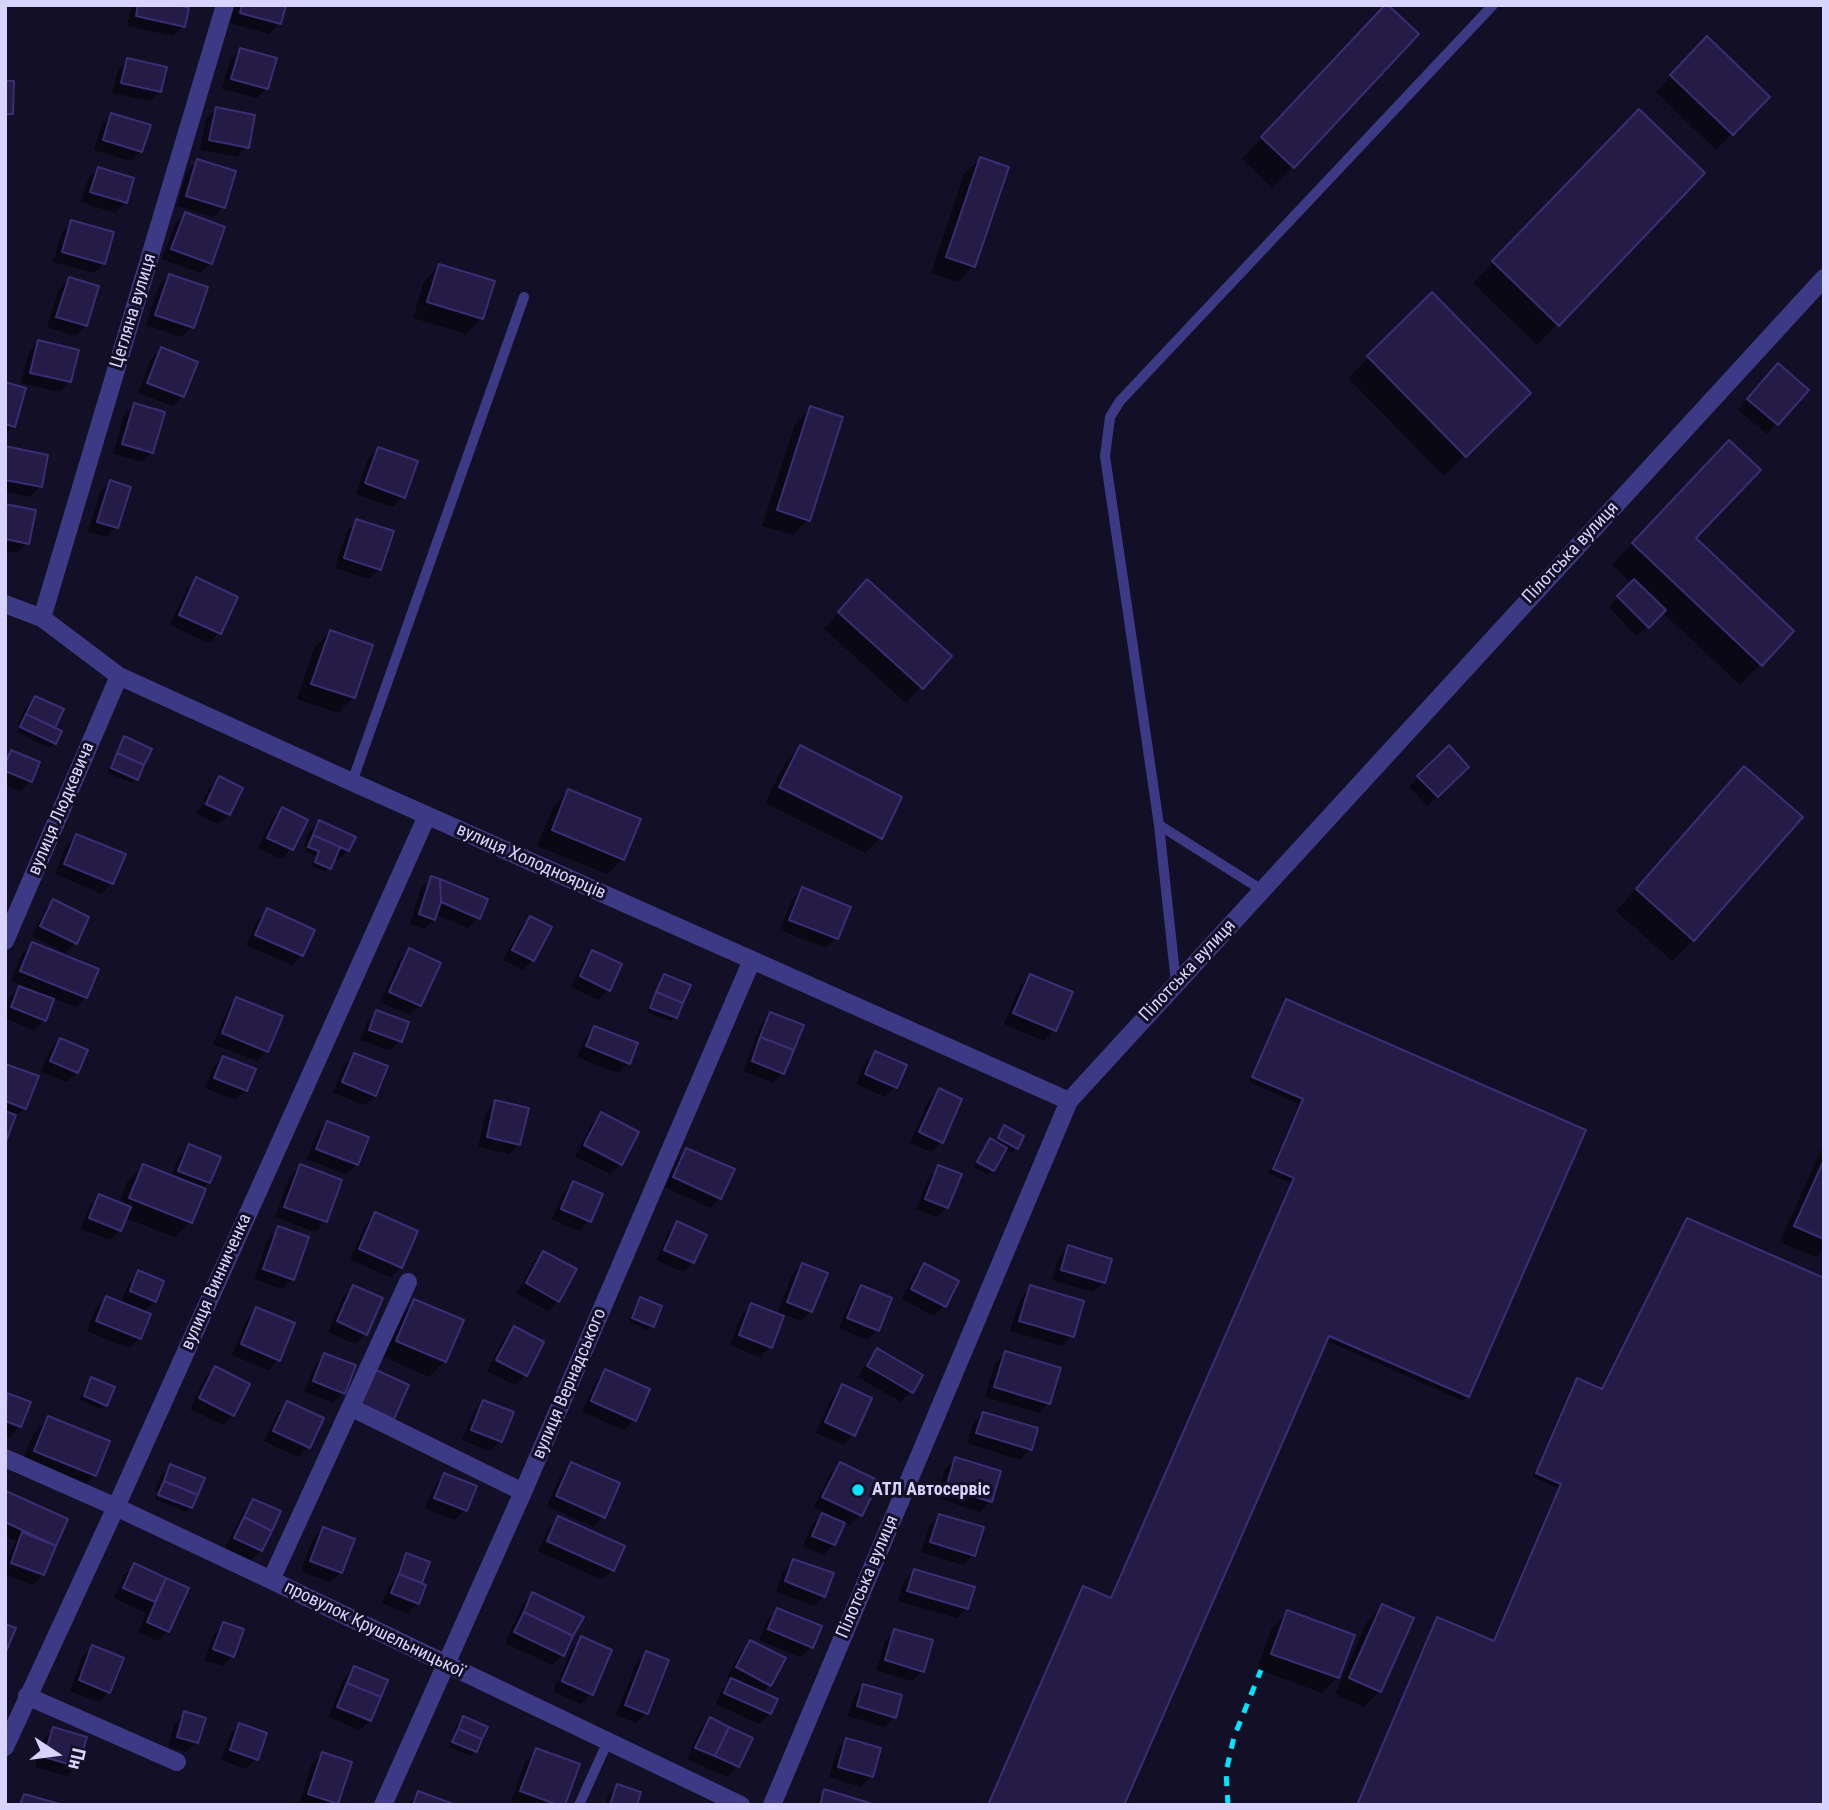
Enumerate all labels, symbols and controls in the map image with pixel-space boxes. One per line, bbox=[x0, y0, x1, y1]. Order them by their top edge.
street label: Цегляна вулиця bbox=[106, 251, 162, 371]
street label: Пілотська вулиця bbox=[1518, 498, 1624, 608]
street label: вулиця Людкевича bbox=[24, 739, 100, 879]
street label: вулиця Холодноярців bbox=[453, 819, 609, 905]
street label: Пілотська вулиця bbox=[1135, 916, 1241, 1026]
street label: вулиця Винниченка bbox=[177, 1211, 257, 1353]
street label: вулиця Вернадського bbox=[529, 1306, 611, 1462]
place label: АТЛ Автосервіс bbox=[872, 1479, 990, 1501]
marker: АТЛ Автосервіс bbox=[850, 1482, 866, 1498]
street label: Пілотська вулиця bbox=[832, 1512, 904, 1642]
street label: провулок Крушельницької bbox=[281, 1577, 467, 1683]
north arrow bbox=[21, 1719, 91, 1789]
text: Пн bbox=[63, 1746, 91, 1772]

